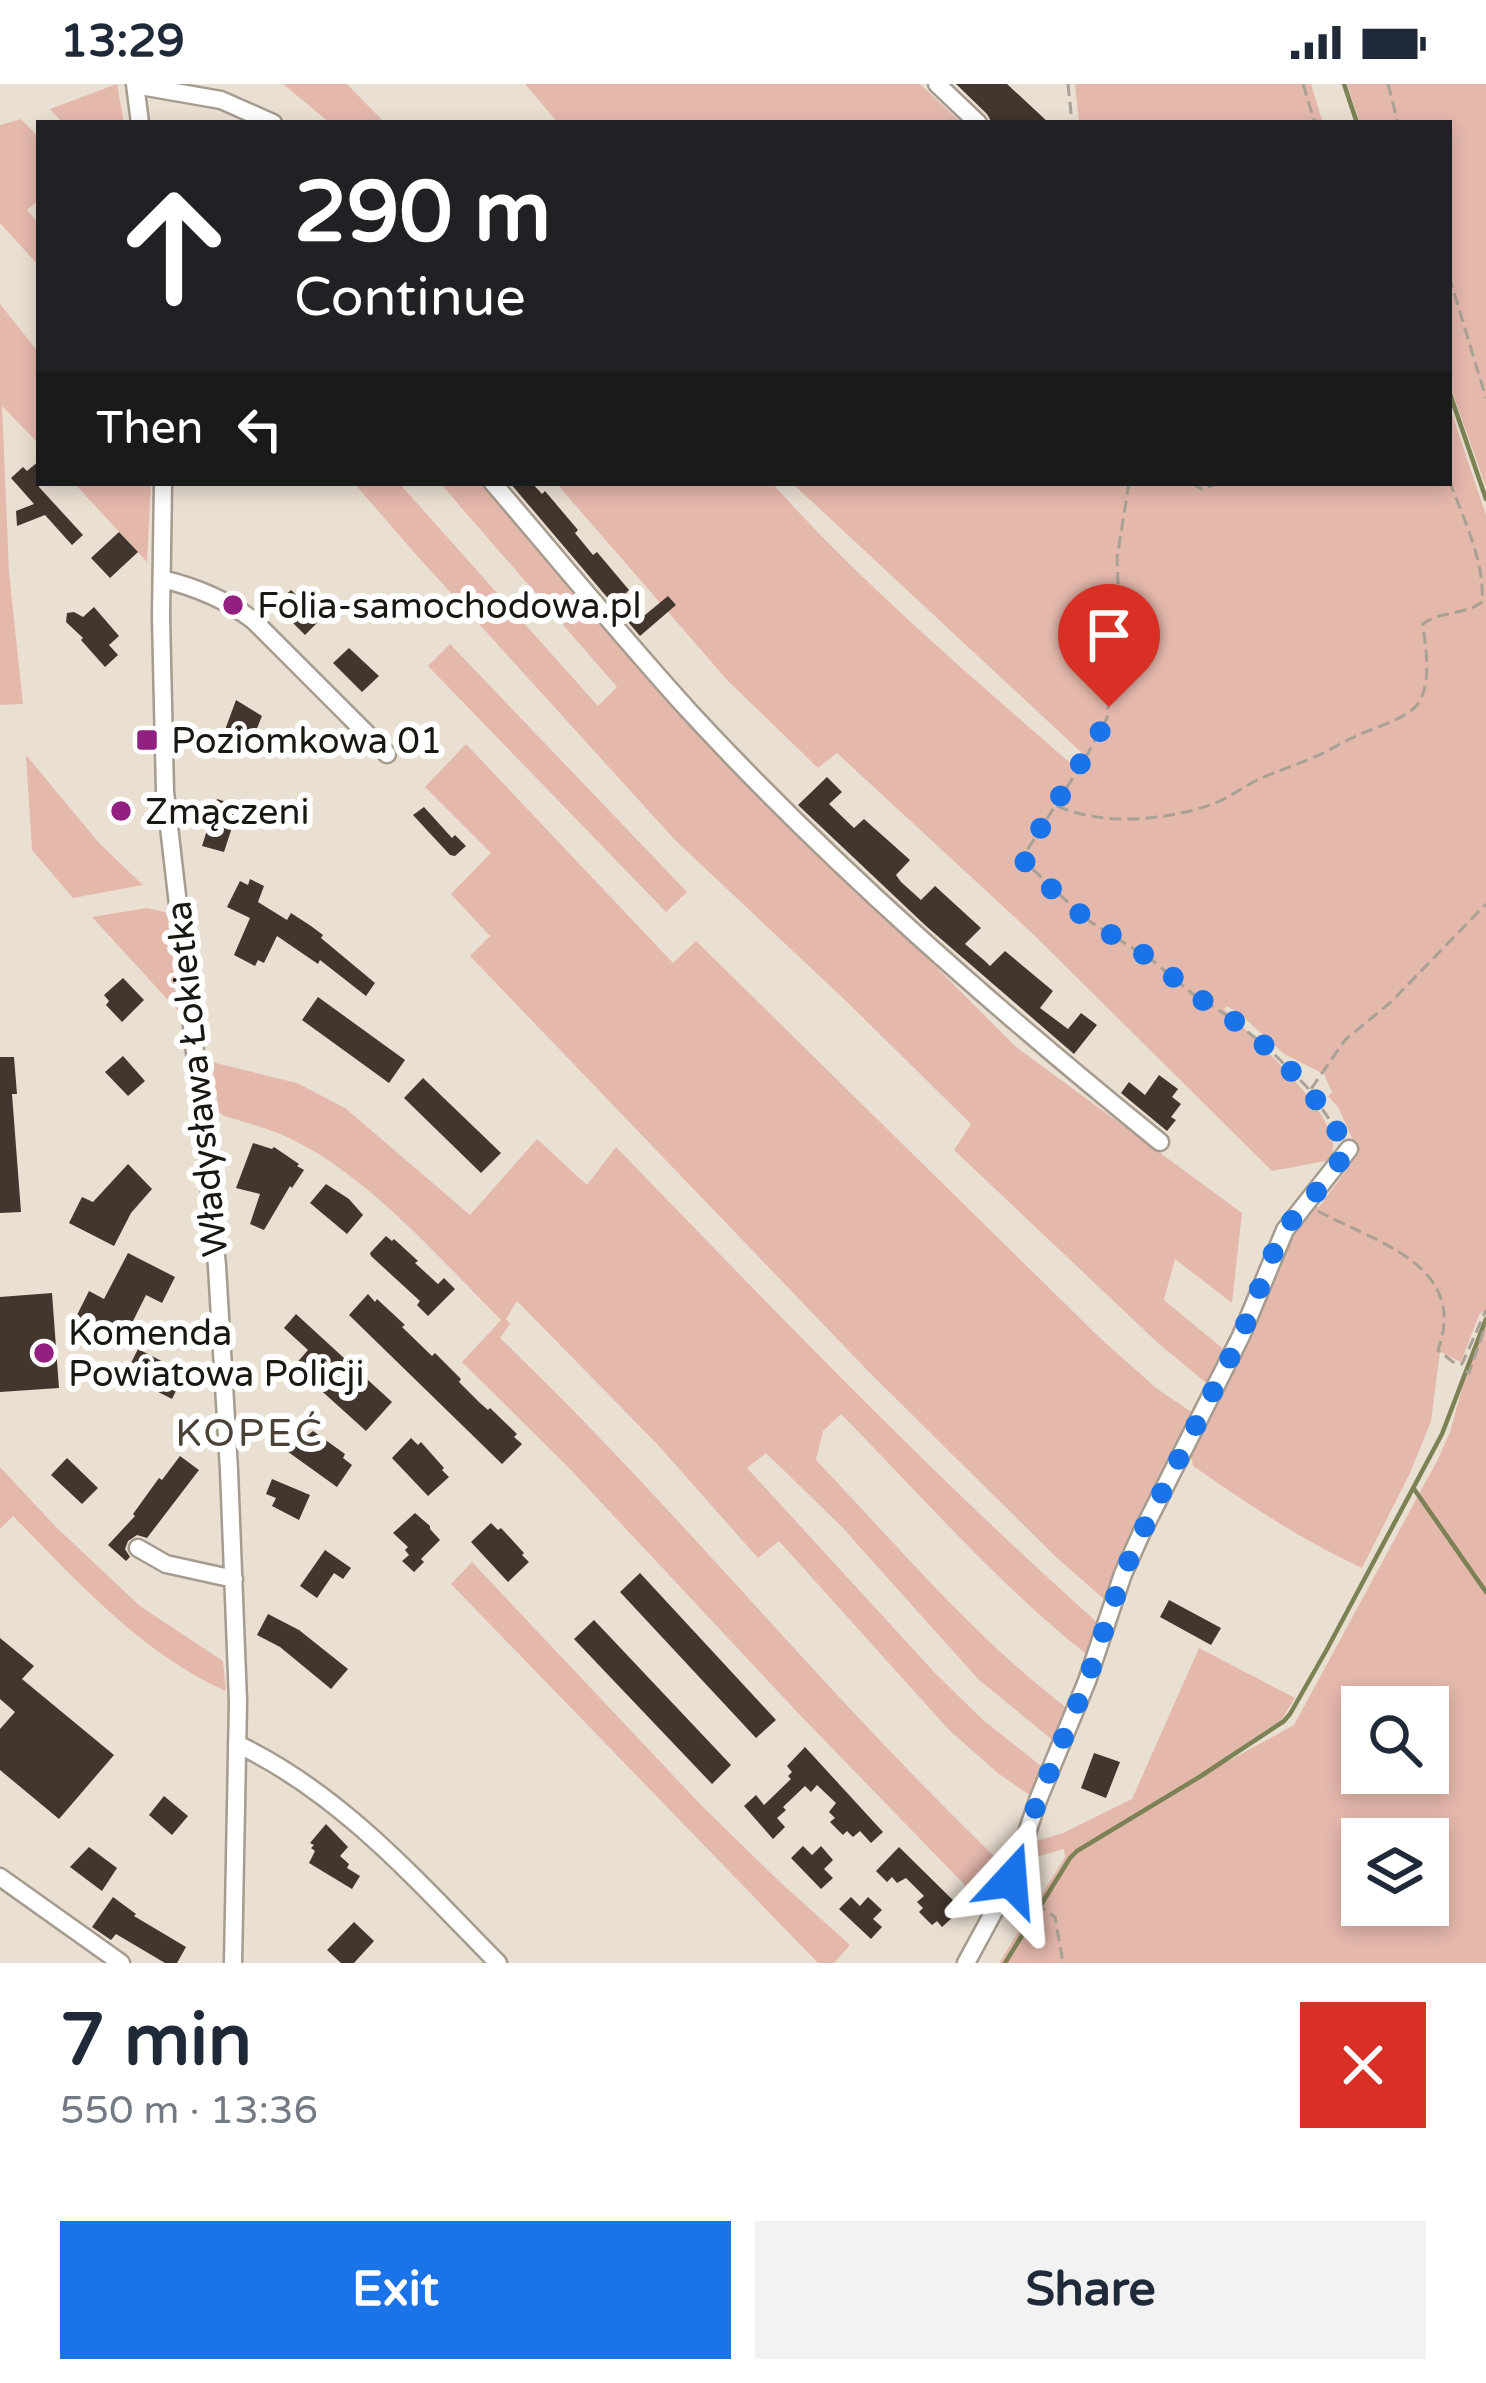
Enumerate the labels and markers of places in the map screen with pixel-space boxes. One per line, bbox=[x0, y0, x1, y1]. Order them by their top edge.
pin bbox=[1058, 584, 1160, 707]
place label: Folia-samochodowa.pl bbox=[257, 585, 642, 628]
marker: Folia-samochodowa.pl bbox=[220, 592, 246, 618]
place label: Poziomkowa 01 bbox=[171, 720, 442, 763]
marker: Poziomkowa 01 bbox=[134, 727, 160, 753]
place label: Zmączeni bbox=[145, 791, 309, 834]
marker: Zmączeni bbox=[108, 798, 134, 824]
place label: Komenda Powiatowa Policji bbox=[68, 1312, 364, 1396]
marker: Komenda Powiatowa Policji bbox=[31, 1340, 57, 1366]

